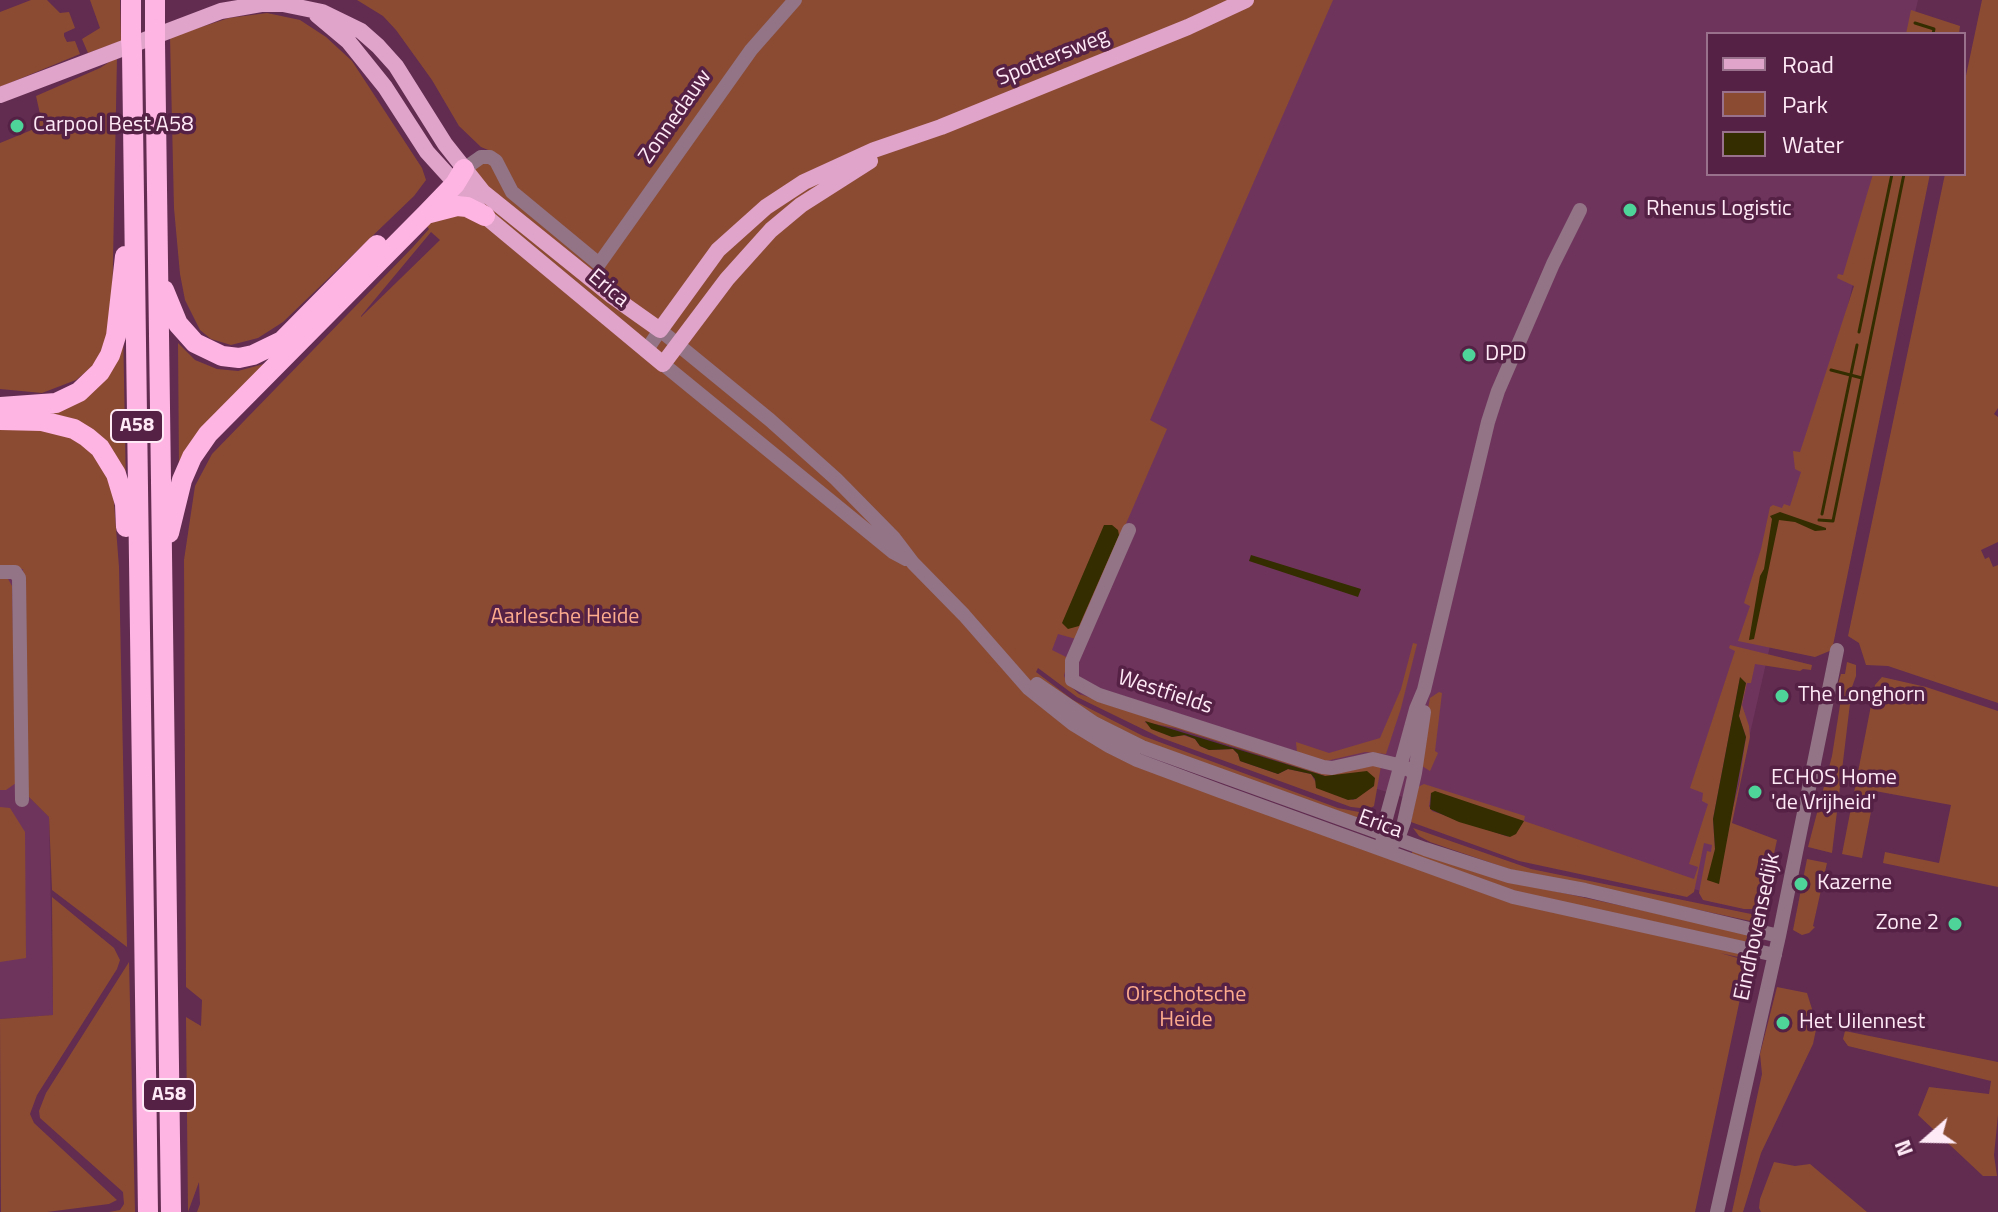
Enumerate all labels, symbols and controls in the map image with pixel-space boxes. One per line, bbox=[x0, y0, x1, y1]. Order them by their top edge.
street label: Spottersweg bbox=[993, 24, 1113, 92]
legend bbox=[1706, 32, 1966, 176]
text: Road bbox=[1782, 46, 1834, 82]
street label: Zonnedauw bbox=[634, 65, 718, 169]
text: Park bbox=[1782, 86, 1828, 122]
place label: Carpool Best A58 bbox=[33, 113, 194, 139]
marker: Carpool Best A58 bbox=[8, 117, 26, 135]
text: Water bbox=[1782, 126, 1844, 162]
place label: Rhenus Logistic bbox=[1646, 197, 1792, 223]
marker: Rhenus Logistic bbox=[1621, 201, 1639, 219]
street label: Erica bbox=[582, 264, 634, 314]
place label: DPD bbox=[1485, 342, 1526, 368]
marker: DPD bbox=[1460, 346, 1478, 364]
road number: A58 bbox=[111, 410, 163, 442]
park label: Aarlesche Heide bbox=[491, 605, 639, 631]
street label: Westfields bbox=[1114, 665, 1216, 721]
place label: The Longhorn bbox=[1798, 683, 1925, 709]
marker: The Longhorn bbox=[1773, 687, 1791, 705]
place label: ECHOS Home 'de Vrijheid' bbox=[1771, 766, 1897, 818]
marker: ECHOS Home 'de Vrijheid' bbox=[1746, 783, 1764, 801]
street label: Erica bbox=[1354, 805, 1406, 845]
street label: Eindhovensedijk bbox=[1729, 851, 1787, 1003]
place label: Kazerne bbox=[1817, 871, 1892, 897]
marker: Kazerne bbox=[1792, 875, 1810, 893]
place label: Zone 2 bbox=[1876, 911, 1939, 937]
marker: Zone 2 bbox=[1946, 915, 1964, 933]
park label: Oirschotsche Heide bbox=[1126, 983, 1246, 1034]
place label: Het Uilennest bbox=[1799, 1010, 1925, 1036]
marker: Het Uilennest bbox=[1774, 1014, 1792, 1032]
road number: A58 bbox=[143, 1079, 195, 1111]
north arrow bbox=[1886, 1100, 1966, 1180]
text: N bbox=[1885, 1135, 1922, 1161]

